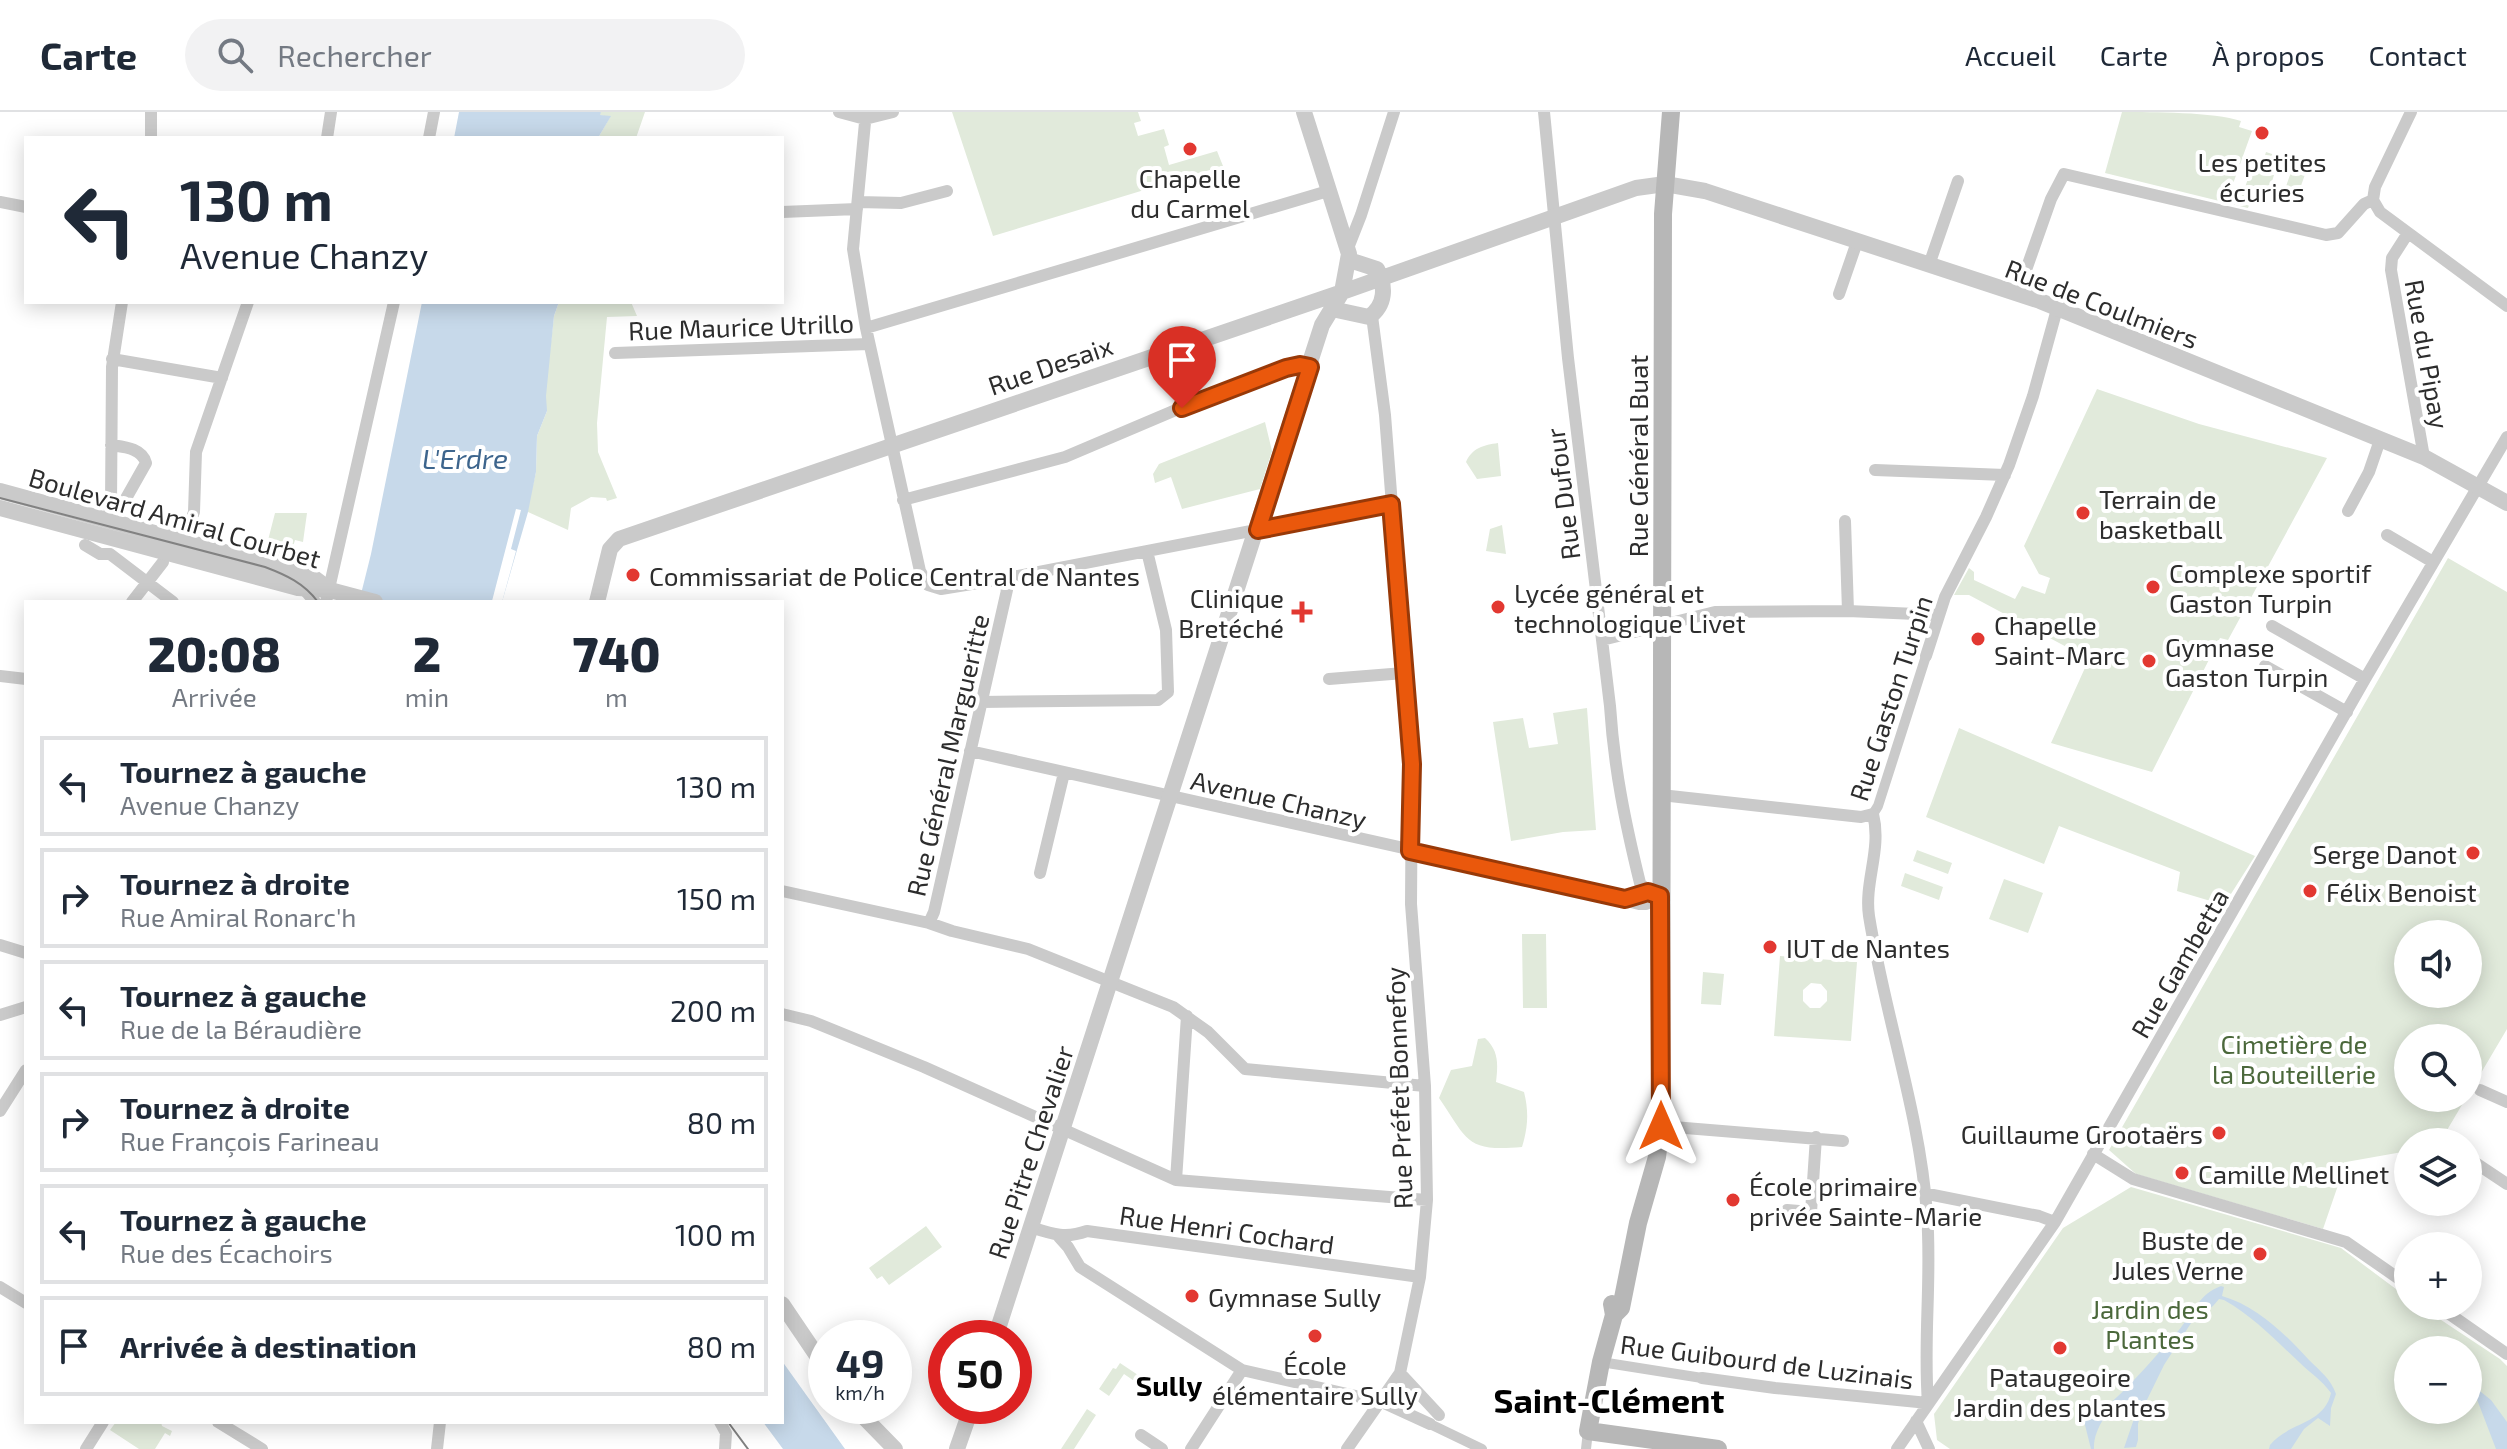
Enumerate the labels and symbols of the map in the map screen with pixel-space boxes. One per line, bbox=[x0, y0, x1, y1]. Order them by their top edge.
marker: Les petites écuries bbox=[2253, 124, 2271, 142]
marker: Chapelle du Carmel bbox=[1181, 140, 1199, 158]
place label: Les petites écuries bbox=[2198, 146, 2326, 207]
place label: Chapelle du Carmel bbox=[1130, 162, 1250, 223]
street label: Rue de Coulmiers bbox=[2001, 252, 2203, 354]
street label: Rue du Pipay bbox=[2400, 277, 2456, 431]
street label: Rue Maurice Utrillo bbox=[628, 307, 854, 345]
pin bbox=[1148, 326, 1216, 408]
street label: Rue Desaix bbox=[984, 329, 1117, 401]
street label: Rue Général Buat bbox=[1622, 355, 1653, 557]
street label: Rue Dufour bbox=[1539, 426, 1585, 562]
water label: L'Erdre bbox=[422, 441, 508, 475]
street label: Boulevard Amiral Courbet bbox=[26, 460, 324, 574]
place label: Terrain de basketball bbox=[2099, 483, 2223, 544]
marker: Terrain de basketball bbox=[2074, 504, 2092, 522]
place label: Complexe sportif Gaston Turpin bbox=[2169, 557, 2372, 618]
place label: Commissariat de Police Central de Nantes bbox=[649, 560, 1140, 591]
marker: Commissariat de Police Central de Nantes bbox=[624, 566, 642, 584]
place label: Lycée général et technologique Livet bbox=[1514, 577, 1746, 638]
marker: Complexe sportif Gaston Turpin bbox=[2144, 578, 2162, 596]
place label: Clinique Bretéché bbox=[1178, 582, 1284, 643]
street label: Rue Gaston Turpin bbox=[1842, 591, 1938, 805]
marker: Lycée général et technologique Livet bbox=[1489, 598, 1507, 616]
marker: Clinique Bretéché bbox=[1291, 601, 1313, 623]
place label: Chapelle Saint-Marc bbox=[1994, 609, 2126, 670]
street label: Rue Général Margueritte bbox=[899, 611, 995, 899]
marker: Chapelle Saint-Marc bbox=[1969, 630, 1987, 648]
place label: Gymnase Gaston Turpin bbox=[2165, 631, 2328, 692]
marker: Gymnase Gaston Turpin bbox=[2140, 652, 2158, 670]
street label: Avenue Chanzy bbox=[1188, 764, 1370, 834]
place label: Serge Danot bbox=[2313, 838, 2457, 869]
marker: Serge Danot bbox=[2464, 844, 2482, 862]
place label: Félix Benoist bbox=[2326, 876, 2477, 907]
marker: Félix Benoist bbox=[2301, 882, 2319, 900]
street label: Rue Gambetta bbox=[2124, 883, 2234, 1043]
place label: IUT de Nantes bbox=[1786, 932, 1950, 963]
marker: IUT de Nantes bbox=[1761, 938, 1779, 956]
street label: Rue Préfet Bonnefoy bbox=[1378, 966, 1418, 1210]
park label: Cimetière de la Bouteillerie bbox=[2212, 1028, 2376, 1089]
street label: Rue Pitre Chevalier bbox=[981, 1041, 1079, 1263]
position arrow bbox=[1619, 1084, 1703, 1168]
place label: Guillaume Grootaërs bbox=[1961, 1118, 2203, 1149]
marker: Guillaume Grootaërs bbox=[2210, 1124, 2228, 1142]
place label: Camille Mellinet bbox=[2198, 1158, 2389, 1189]
marker: Camille Mellinet bbox=[2173, 1164, 2191, 1182]
place label: École primaire privée Sainte-Marie bbox=[1749, 1170, 1982, 1231]
marker: École primaire privée Sainte-Marie bbox=[1724, 1191, 1742, 1209]
street label: Rue Henri Cochard bbox=[1118, 1199, 1336, 1259]
place label: Buste de Jules Verne bbox=[2112, 1224, 2244, 1285]
marker: Buste de Jules Verne bbox=[2251, 1245, 2269, 1263]
place label: Gymnase Sully bbox=[1208, 1281, 1381, 1312]
marker: Gymnase Sully bbox=[1183, 1287, 1201, 1305]
park label: Jardin des Plantes bbox=[2091, 1293, 2209, 1354]
speed limit sign: 50 bbox=[928, 1320, 1032, 1424]
marker: École élémentaire Sully bbox=[1306, 1327, 1324, 1345]
street label: Rue Guibourd de Luzinais bbox=[1619, 1328, 1915, 1394]
marker: Pataugeoire Jardin des plantes bbox=[2051, 1339, 2069, 1357]
place label: École élémentaire Sully bbox=[1212, 1349, 1418, 1410]
place label: Pataugeoire Jardin des plantes bbox=[1954, 1361, 2166, 1422]
district label: Sully bbox=[1136, 1368, 1202, 1402]
district label: Saint-Clément bbox=[1494, 1379, 1725, 1420]

